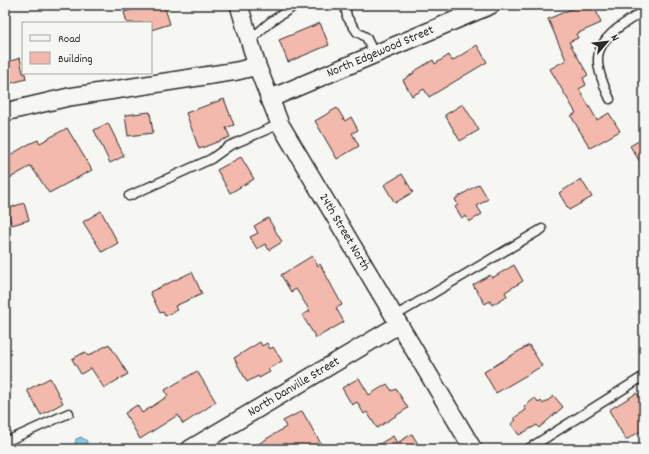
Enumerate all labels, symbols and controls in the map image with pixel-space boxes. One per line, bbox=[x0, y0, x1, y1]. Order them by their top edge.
street label: North Edgewood Street bbox=[324, 21, 437, 83]
legend bbox=[22, 22, 152, 74]
north arrow bbox=[587, 22, 627, 62]
text: Road bbox=[58, 31, 80, 48]
text: N bbox=[606, 32, 623, 45]
text: Building bbox=[58, 51, 93, 68]
street label: 24th Street North bbox=[314, 190, 375, 275]
street label: North Danville Street bbox=[244, 352, 344, 422]

